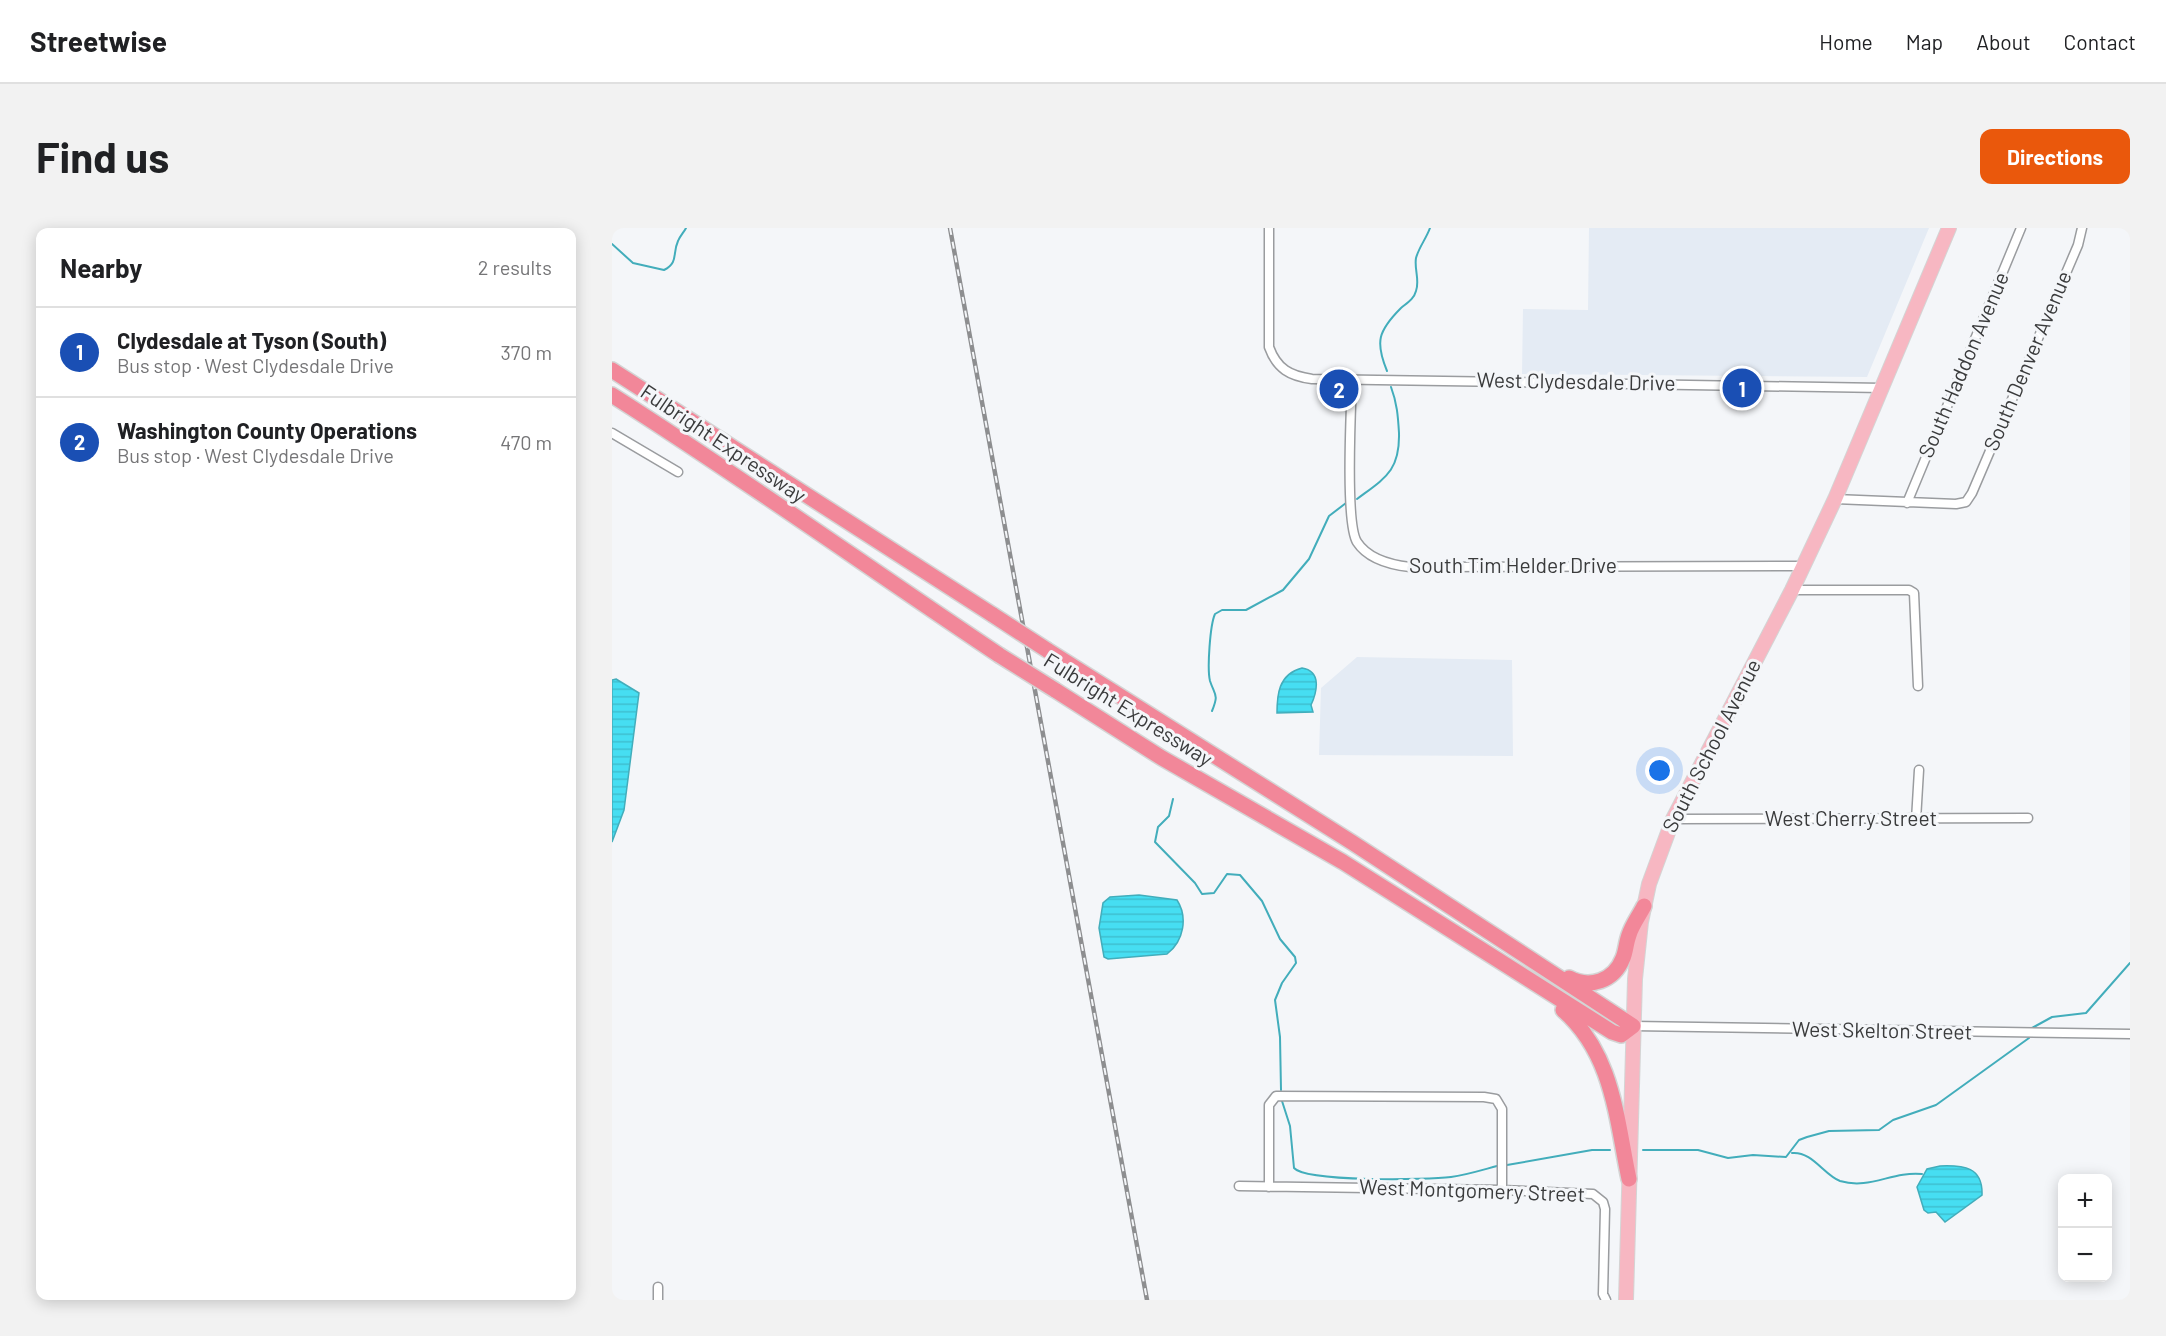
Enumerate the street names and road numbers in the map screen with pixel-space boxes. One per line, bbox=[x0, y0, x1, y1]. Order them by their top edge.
street label: South Denver Avenue bbox=[1977, 267, 2076, 454]
street label: South Haddon Avenue bbox=[1912, 268, 2013, 461]
street label: West Clydesdale Drive bbox=[1476, 366, 1676, 395]
street label: Fulbright Expressway bbox=[636, 378, 811, 508]
street label: South Tim Helder Drive bbox=[1409, 552, 1617, 577]
street label: Fulbright Expressway bbox=[1040, 647, 1218, 771]
street label: South School Avenue bbox=[1656, 654, 1765, 836]
street label: West Cherry Street bbox=[1765, 805, 1937, 830]
street label: West Skelton Street bbox=[1792, 1015, 1972, 1044]
street label: West Montgomery Street bbox=[1359, 1173, 1586, 1206]

